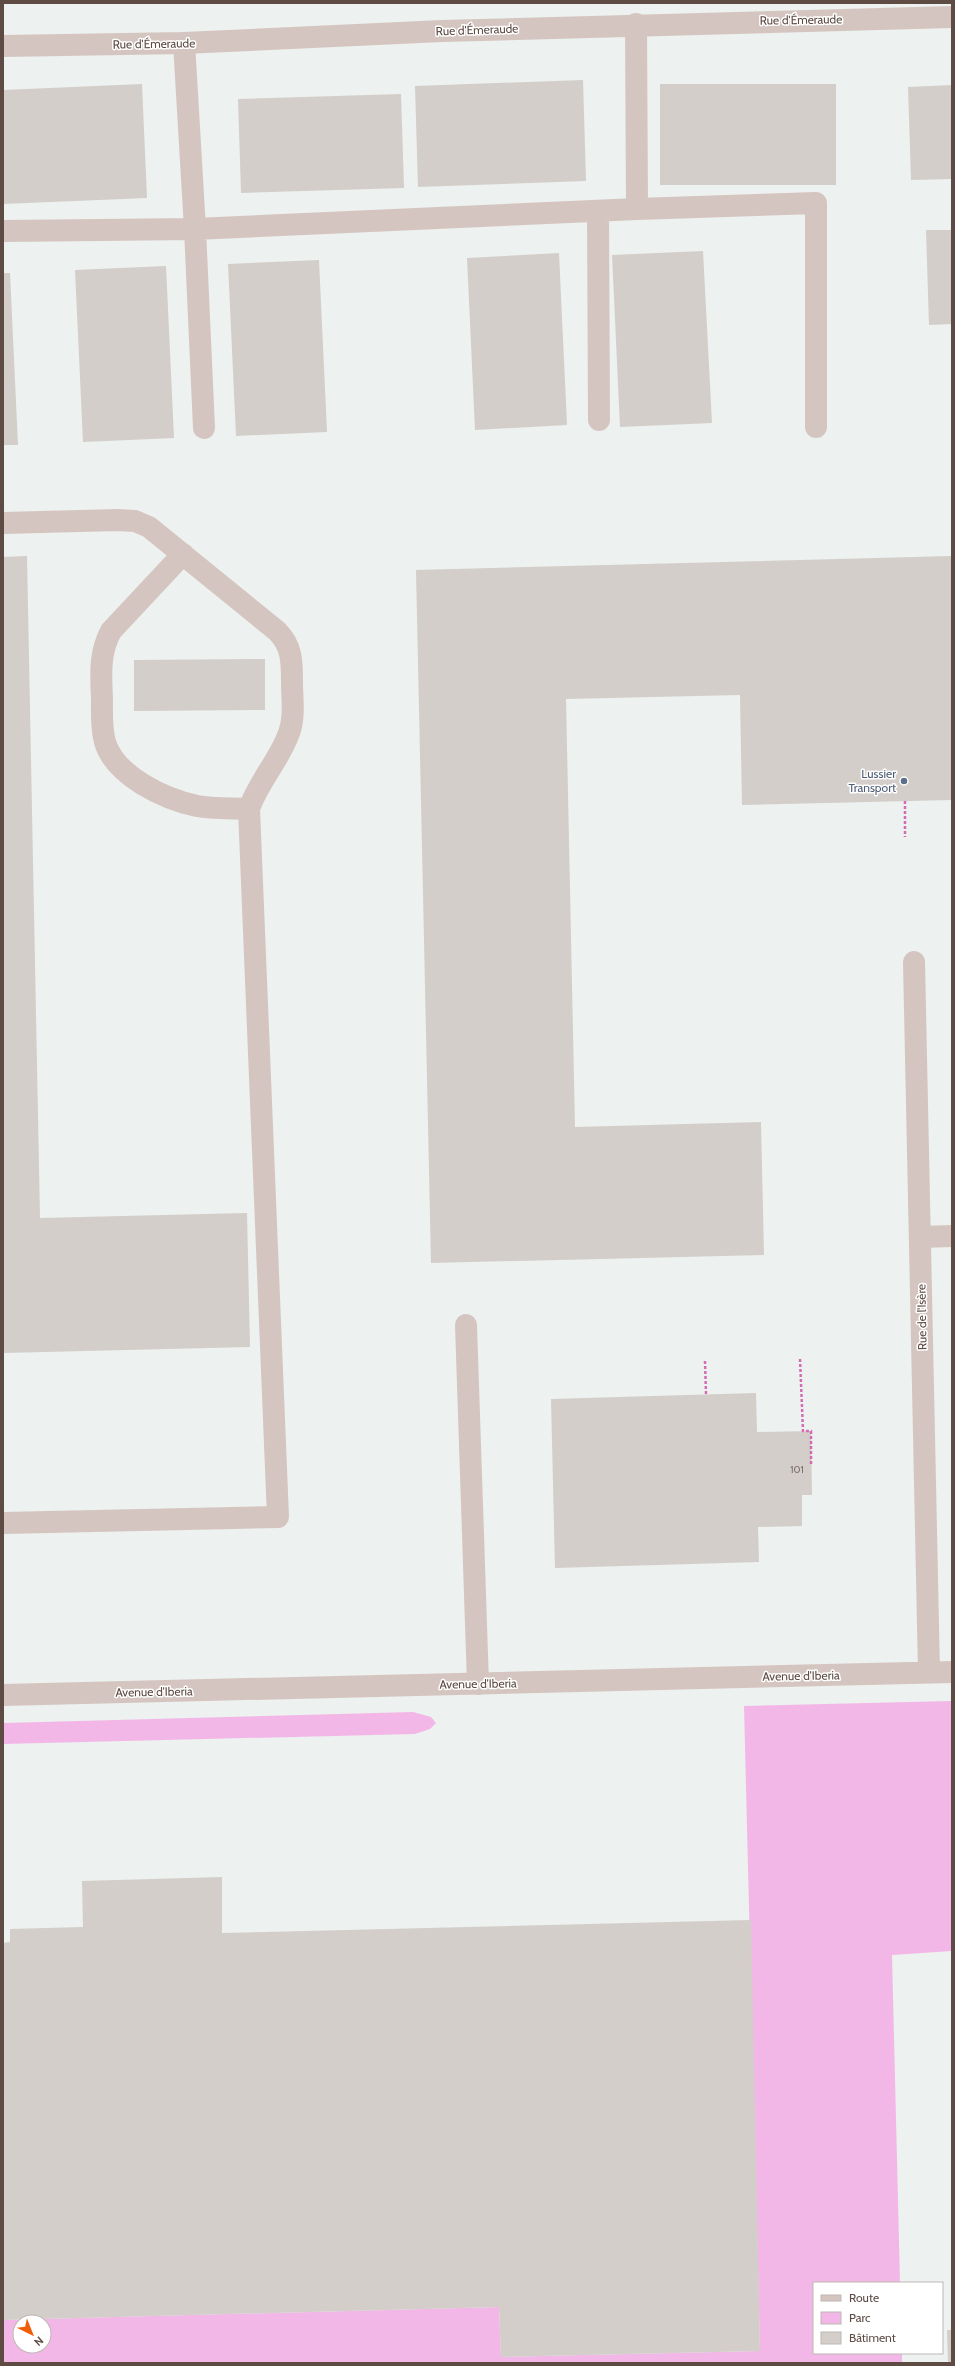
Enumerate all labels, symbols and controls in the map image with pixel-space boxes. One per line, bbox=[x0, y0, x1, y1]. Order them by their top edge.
street label: Rue d'Émeraude bbox=[760, 11, 842, 28]
street label: Rue d'Émeraude bbox=[435, 21, 519, 38]
street label: Rue d'Émeraude bbox=[113, 35, 195, 52]
place label: Lussier Transport bbox=[848, 766, 896, 795]
marker: Lussier Transport bbox=[899, 776, 909, 786]
street label: Rue de l'Isère bbox=[913, 1284, 930, 1350]
house number: 101 bbox=[790, 1463, 804, 1476]
street label: Avenue d'Iberia bbox=[762, 1667, 840, 1684]
street label: Avenue d'Iberia bbox=[439, 1675, 517, 1692]
street label: Avenue d'Iberia bbox=[115, 1683, 193, 1700]
legend bbox=[813, 2282, 943, 2354]
text: Route bbox=[849, 2290, 879, 2305]
text: Parc bbox=[849, 2310, 871, 2325]
north arrow bbox=[12, 2314, 52, 2354]
text: Bâtiment bbox=[849, 2330, 896, 2345]
text: N bbox=[31, 2334, 46, 2349]

